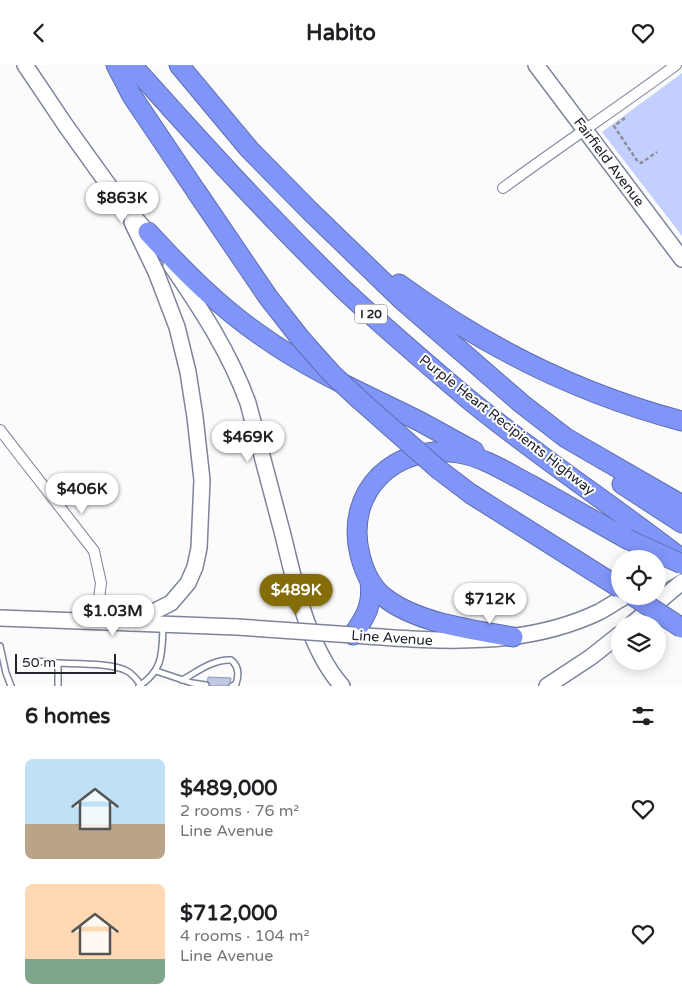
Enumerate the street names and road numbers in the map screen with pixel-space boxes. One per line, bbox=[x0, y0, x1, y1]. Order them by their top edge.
street label: Fairfield Avenue bbox=[570, 114, 648, 210]
road number: I 20 bbox=[355, 305, 387, 323]
street label: Purple Heart Recipients Highway bbox=[416, 351, 599, 499]
street label: Line Avenue bbox=[351, 627, 433, 649]

